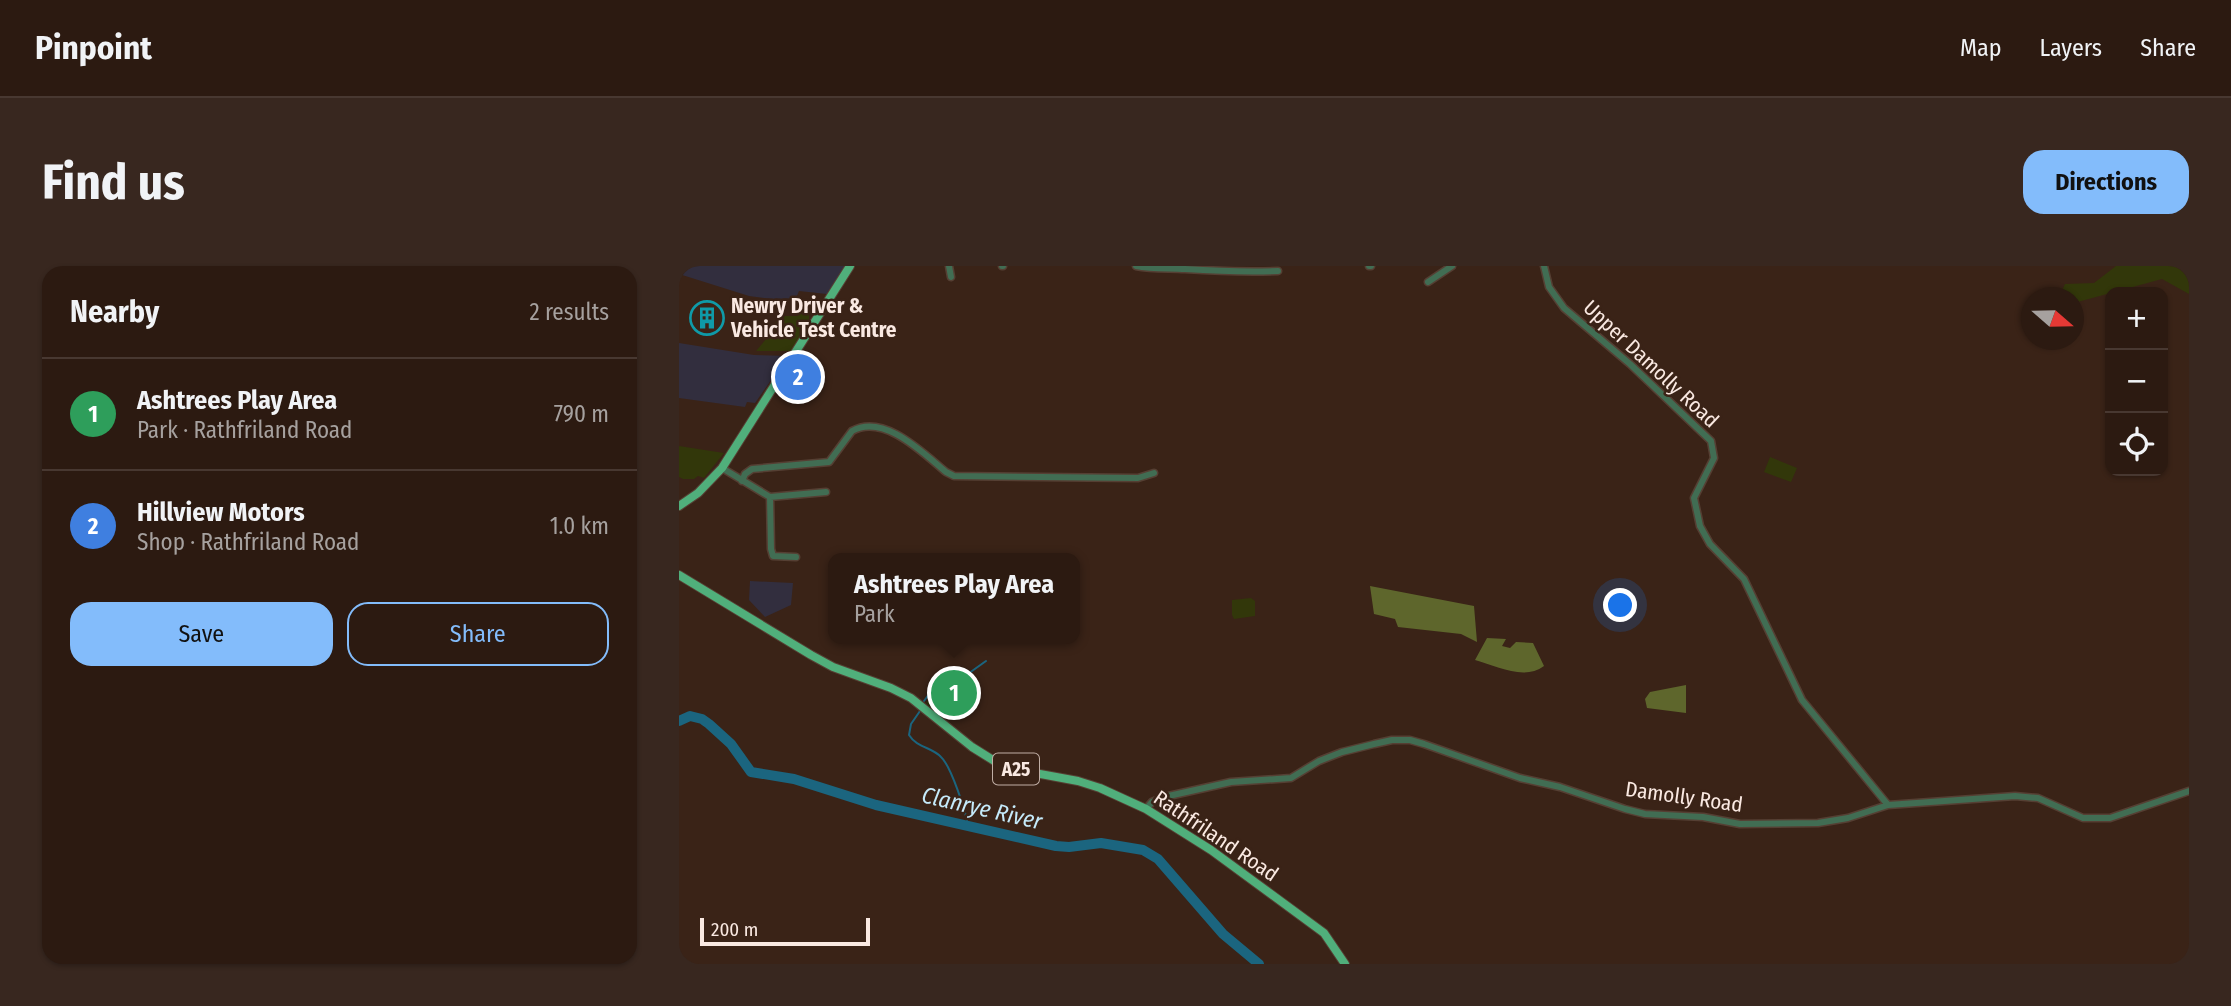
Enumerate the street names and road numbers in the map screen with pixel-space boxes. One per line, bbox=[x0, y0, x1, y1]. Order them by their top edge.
street label: Upper Damolly Road bbox=[1578, 295, 1724, 433]
road number: A25 bbox=[993, 754, 1039, 784]
street label: Damolly Road bbox=[1624, 776, 1744, 818]
street label: Rathfriland Road bbox=[1149, 785, 1283, 887]

